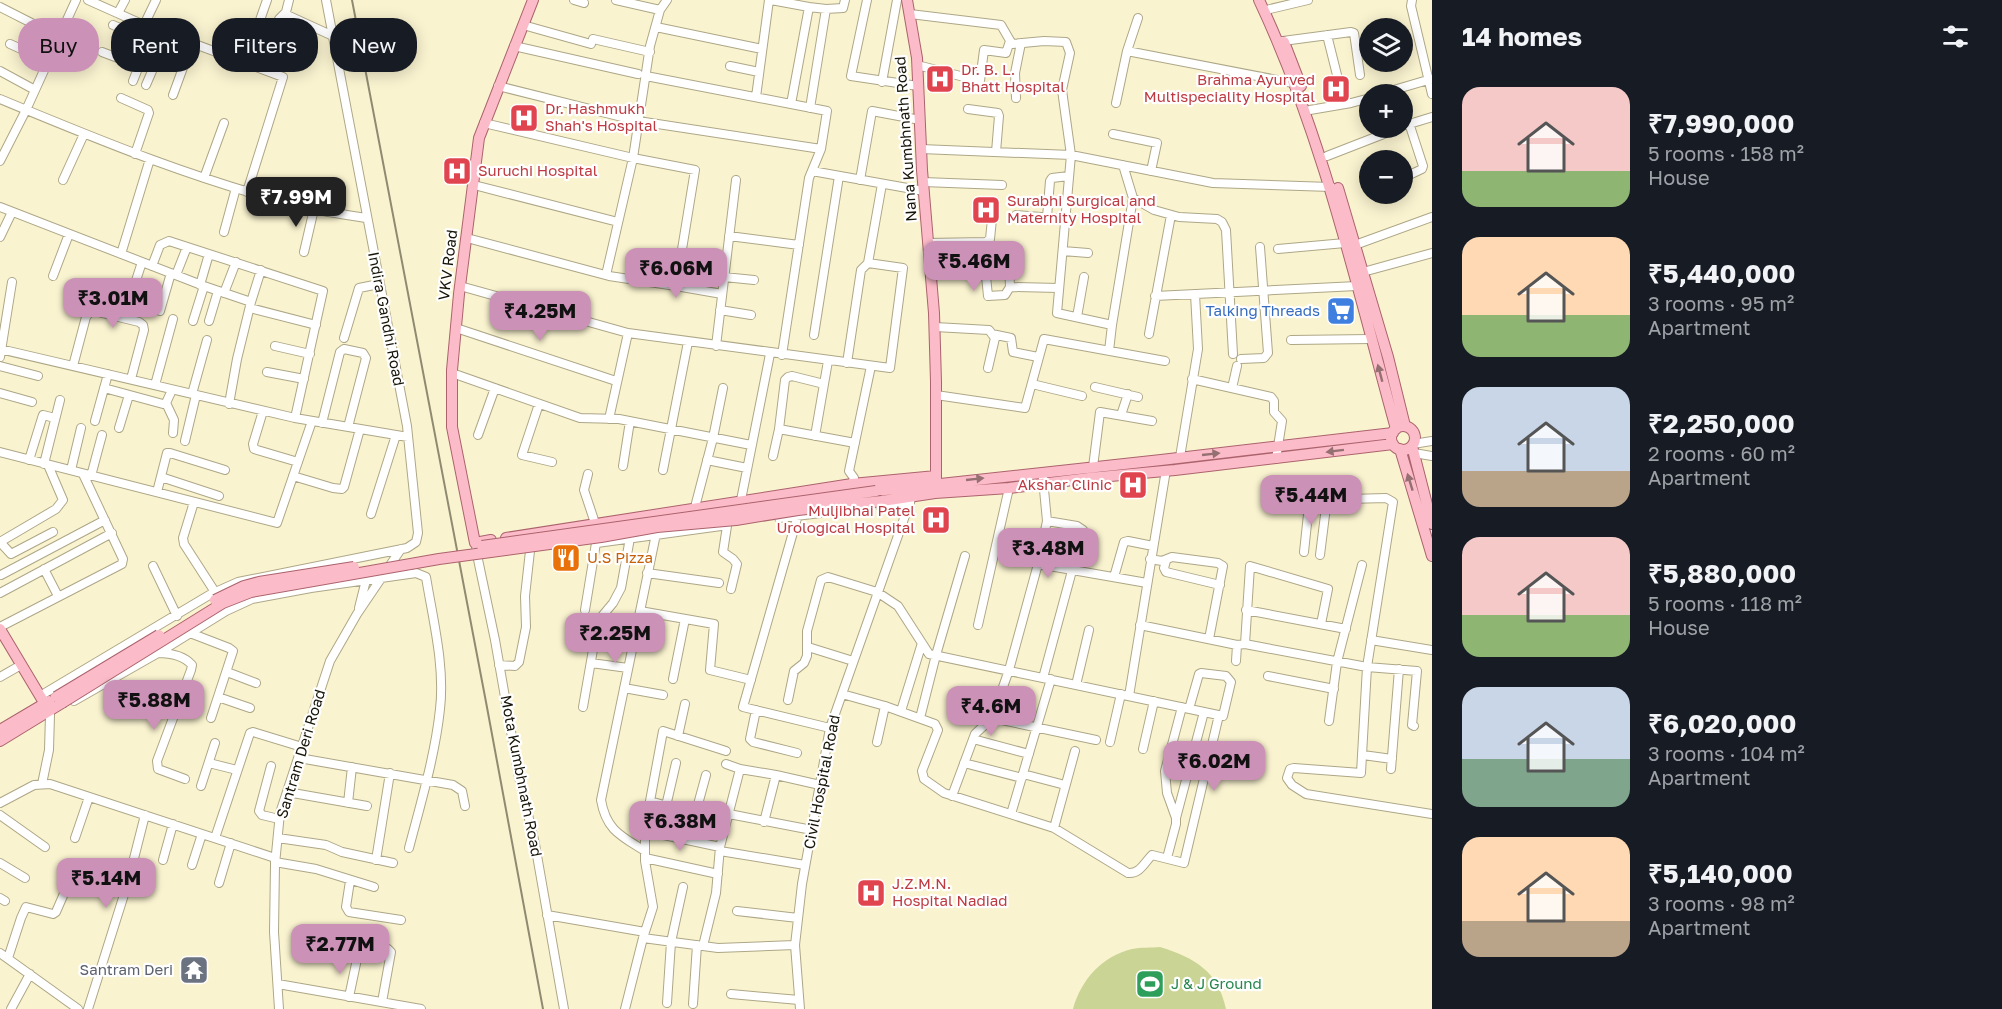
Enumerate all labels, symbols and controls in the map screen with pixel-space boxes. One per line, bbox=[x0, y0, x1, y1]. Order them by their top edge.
chip: Buy bbox=[18, 18, 99, 72]
chip: Rent bbox=[111, 18, 200, 72]
chip: Filters bbox=[212, 18, 318, 72]
chip: New bbox=[330, 18, 417, 72]
map controls bbox=[1359, 18, 1413, 204]
button: layers bbox=[1359, 18, 1413, 72]
icon: filters bbox=[1939, 20, 1972, 53]
text: 14 homes bbox=[1462, 21, 1582, 52]
street label: Nana Kumbhnath Road bbox=[890, 56, 920, 222]
place label: Dr. B. L. Bhatt Hospital bbox=[961, 60, 1065, 95]
hospital icon: Dr. B. L. Bhatt Hospital bbox=[924, 63, 956, 95]
place label: Brahma Ayurved Multispeciality Hospital bbox=[1144, 70, 1315, 105]
hospital icon: Brahma Ayurved Multispeciality Hospital bbox=[1320, 73, 1352, 105]
button: + bbox=[1359, 84, 1413, 138]
place label: Dr. Hashmukh Shah's Hospital bbox=[545, 99, 657, 134]
hospital icon: Dr. Hashmukh Shah's Hospital bbox=[508, 102, 540, 134]
text: ₹7,990,000 bbox=[1648, 108, 1794, 139]
icon: home bbox=[1510, 111, 1582, 183]
text: 5 rooms · 158 m² bbox=[1648, 141, 1804, 165]
button: − bbox=[1359, 150, 1413, 204]
hospital icon: Suruchi Hospital bbox=[441, 155, 473, 187]
place label: Suruchi Hospital bbox=[478, 161, 598, 179]
text: House bbox=[1648, 165, 1710, 189]
pin: ₹7.99M bbox=[247, 177, 345, 228]
text: ₹7.99M bbox=[260, 184, 332, 208]
place label: Surabhi Surgical and Maternity Hospital bbox=[1007, 191, 1156, 226]
hospital icon: Surabhi Surgical and Maternity Hospital bbox=[970, 194, 1002, 226]
street label: VKV Road bbox=[434, 228, 460, 301]
pin: ₹5.46M bbox=[925, 241, 1023, 292]
pin: ₹6.06M bbox=[627, 248, 725, 299]
text: ₹5.46M bbox=[937, 248, 1011, 272]
street label: Indira Gandhi Road bbox=[365, 250, 409, 387]
text: ₹6.06M bbox=[639, 255, 713, 279]
text: ₹5,440,000 bbox=[1648, 258, 1795, 289]
icon: home bbox=[1510, 261, 1582, 333]
pin: ₹3.01M bbox=[64, 278, 162, 329]
text: ₹3.01M bbox=[77, 285, 149, 309]
pin: ₹4.25M bbox=[491, 291, 589, 342]
text: 3 rooms · 95 m² bbox=[1648, 291, 1794, 315]
supermarket icon: Talking Threads bbox=[1325, 295, 1357, 327]
text: ₹4.25M bbox=[504, 298, 576, 322]
place label: Talking Threads bbox=[1206, 301, 1320, 319]
text: Apartment bbox=[1648, 315, 1751, 339]
one-way arrow bbox=[1375, 363, 1385, 382]
text: ₹2,250,000 bbox=[1648, 408, 1795, 439]
icon: home bbox=[1510, 411, 1582, 483]
text: 2 rooms · 60 m² bbox=[1648, 441, 1795, 465]
one-way arrow bbox=[1325, 447, 1344, 456]
one-way arrow bbox=[1202, 449, 1221, 459]
text: Apartment bbox=[1648, 465, 1751, 489]
hospital icon: Akshar Clinic bbox=[1117, 469, 1149, 501]
one-way arrow bbox=[1405, 473, 1414, 491]
one-way arrow bbox=[966, 474, 985, 484]
place label: Akshar Clinic bbox=[1018, 475, 1112, 493]
pin: ₹5.44M bbox=[1262, 475, 1360, 526]
text: ₹5.44M bbox=[1275, 482, 1347, 506]
place label: Muljibhai Patel Urological Hospital bbox=[776, 501, 915, 536]
hospital icon: Muljibhai Patel Urological Hospital bbox=[920, 504, 952, 536]
pin: ₹3.48M bbox=[999, 528, 1097, 579]
text: ₹3.48M bbox=[1011, 535, 1085, 559]
restaurant icon: U.S Pizza bbox=[550, 542, 582, 574]
place label: U.S Pizza bbox=[587, 548, 653, 566]
text: ₹5,880,000 bbox=[1648, 558, 1796, 589]
icon: home bbox=[1510, 561, 1582, 633]
text: 5 rooms · 118 m² bbox=[1648, 591, 1802, 615]
pin: ₹2.25M bbox=[566, 613, 664, 664]
text: House bbox=[1648, 615, 1710, 639]
text: ₹2.25M bbox=[579, 620, 651, 644]
pin: ₹5.88M bbox=[105, 680, 203, 731]
pin: ₹4.6M bbox=[949, 686, 1033, 737]
text: ₹5.88M bbox=[117, 687, 191, 711]
street label: Santram Deri Road bbox=[272, 687, 328, 820]
street label: Mota Kumbhnath Road bbox=[497, 693, 546, 858]
text: ₹4.6M bbox=[961, 693, 1021, 717]
text: ₹6,020,000 bbox=[1648, 708, 1796, 739]
icon: home bbox=[1510, 711, 1582, 783]
street label: Civil Hospital Road bbox=[799, 713, 843, 851]
pin: ₹6.02M bbox=[1165, 741, 1263, 792]
text: 3 rooms · 104 m² bbox=[1648, 741, 1805, 765]
text: ₹6.02M bbox=[1177, 748, 1251, 772]
text: Apartment bbox=[1648, 765, 1751, 789]
pin: ₹6.38M bbox=[631, 801, 729, 852]
text: ₹6.38M bbox=[643, 808, 717, 832]
pin: ₹5.14M bbox=[57, 858, 155, 909]
text: ₹5,140,000 bbox=[1648, 858, 1793, 889]
icon: home bbox=[1510, 861, 1582, 933]
text: ₹5.14M bbox=[71, 865, 141, 889]
place label: J.Z.M.N. Hospital Nadiad bbox=[892, 874, 1007, 909]
hospital icon: J.Z.M.N. Hospital Nadiad bbox=[855, 877, 887, 909]
text: 3 rooms · 98 m² bbox=[1648, 891, 1795, 915]
text: Apartment bbox=[1648, 915, 1751, 939]
pin: ₹2.77M bbox=[291, 924, 389, 975]
text: ₹2.77M bbox=[305, 931, 375, 955]
temple icon: Santram Deri bbox=[178, 954, 210, 986]
place label: Santram Deri bbox=[80, 960, 173, 978]
sports icon: J & J Ground bbox=[1134, 968, 1166, 1000]
place label: J & J Ground bbox=[1171, 974, 1262, 992]

